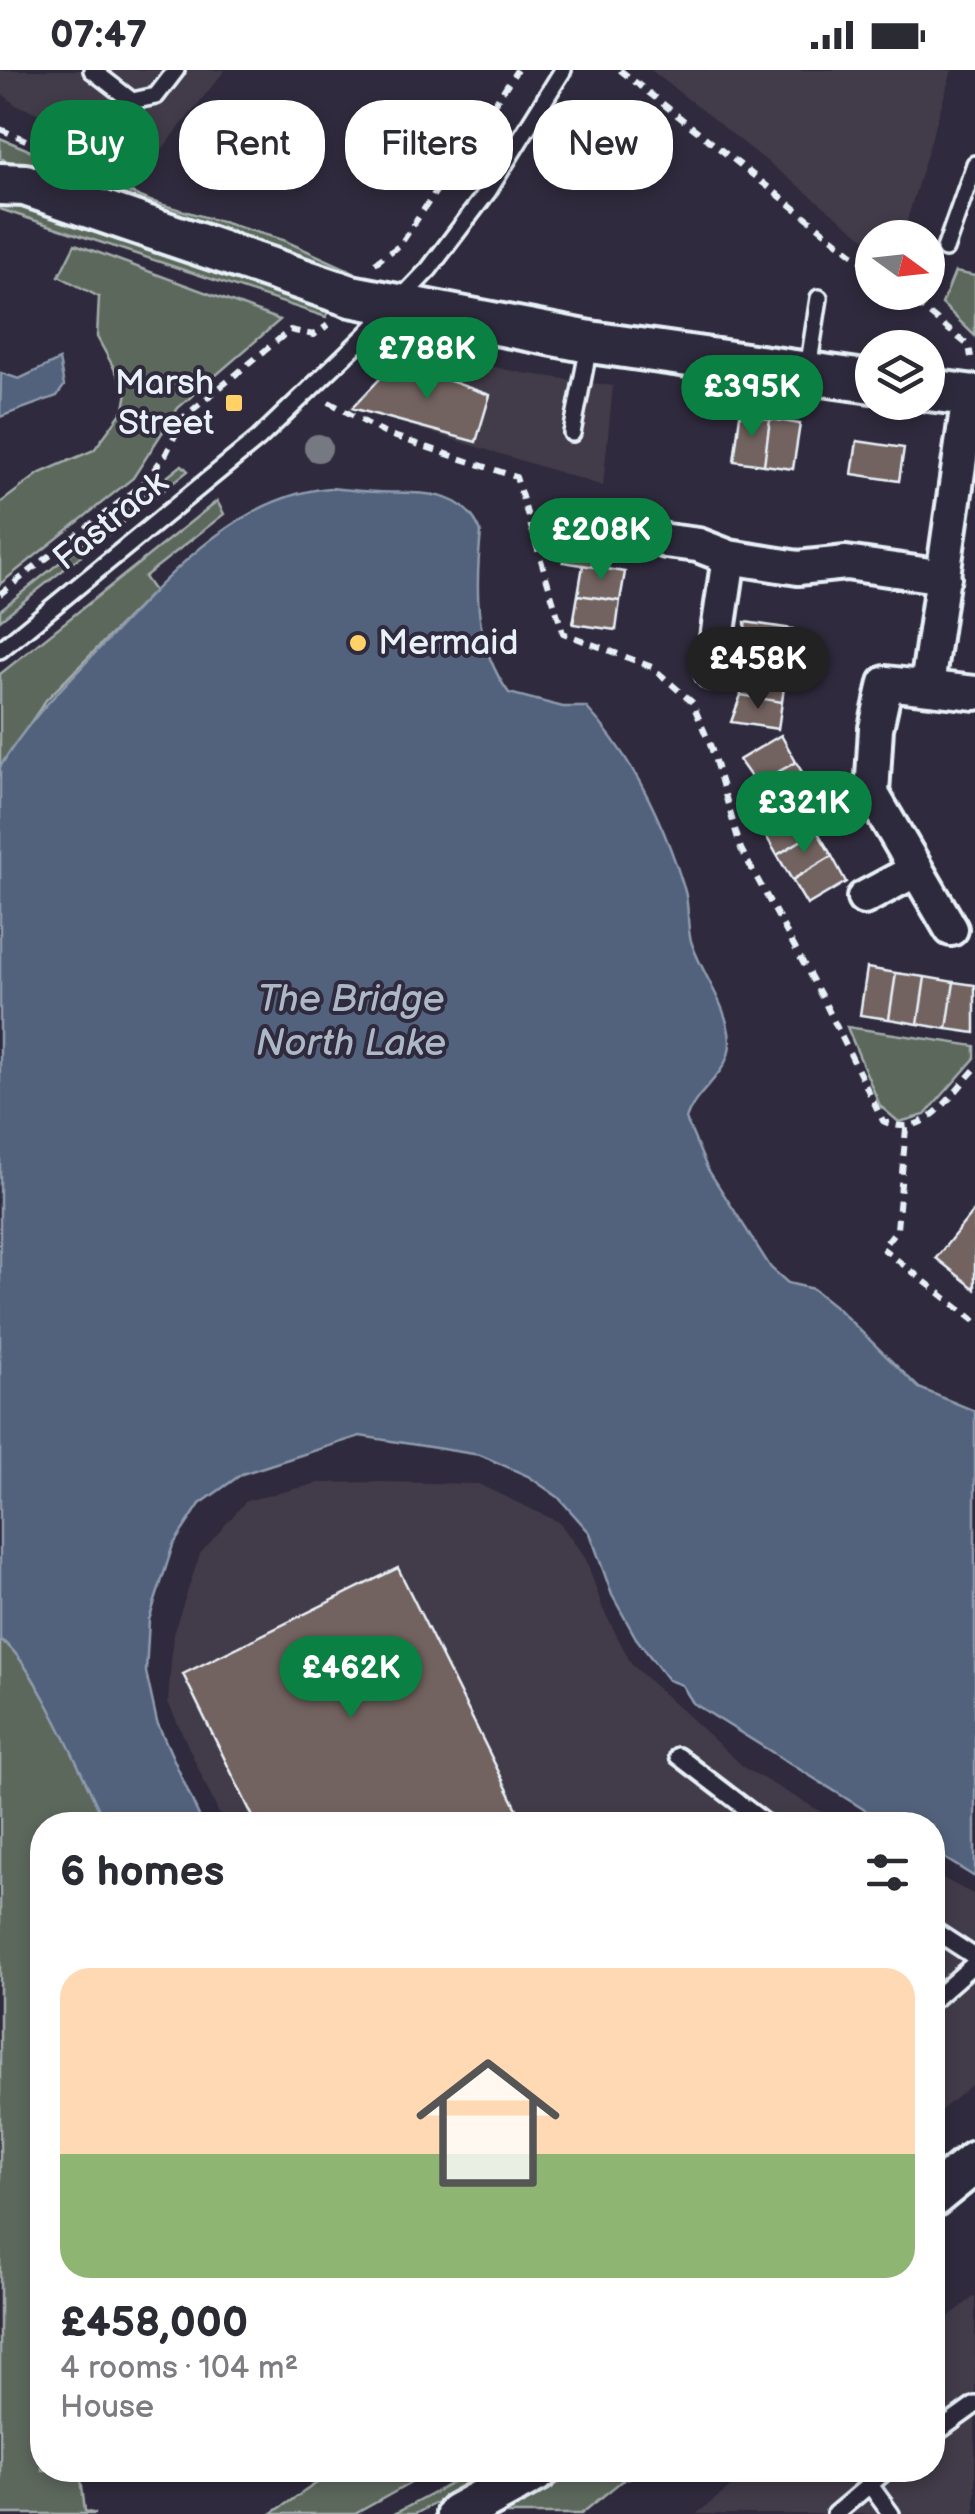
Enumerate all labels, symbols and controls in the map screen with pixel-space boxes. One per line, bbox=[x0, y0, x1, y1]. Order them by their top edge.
text: 07:47 bbox=[50, 13, 147, 58]
chip: Buy bbox=[30, 100, 159, 190]
chip: Rent bbox=[179, 100, 325, 190]
chip: Filters bbox=[345, 100, 513, 190]
chip: New bbox=[533, 100, 673, 190]
north arrow bbox=[855, 220, 945, 310]
map controls bbox=[855, 220, 945, 420]
pin: £788K bbox=[357, 317, 497, 402]
text: £788K bbox=[378, 330, 476, 369]
button: layers bbox=[855, 330, 945, 420]
pin: £395K bbox=[682, 355, 822, 440]
place label: Marsh Street bbox=[115, 362, 214, 445]
text: £395K bbox=[703, 368, 801, 407]
marker: Marsh Street bbox=[223, 392, 245, 414]
street label: Fastrack bbox=[45, 461, 178, 580]
pin: £208K bbox=[531, 498, 671, 583]
text: £208K bbox=[551, 511, 651, 550]
place label: Mermaid bbox=[378, 622, 519, 665]
pin: £458K bbox=[688, 627, 828, 712]
marker: Mermaid bbox=[347, 632, 369, 654]
text: £458K bbox=[709, 640, 807, 679]
pin: £321K bbox=[734, 771, 874, 856]
text: £321K bbox=[758, 784, 850, 823]
water label: The Bridge North Lake bbox=[256, 977, 446, 1066]
pin: £462K bbox=[281, 1636, 421, 1721]
text: £462K bbox=[301, 1649, 401, 1688]
icon: filters bbox=[860, 1845, 915, 1900]
text: 6 homes bbox=[60, 1847, 224, 1898]
icon: home bbox=[398, 2033, 578, 2213]
text: £458,000 bbox=[60, 2298, 248, 2349]
text: 4 rooms · 104 m² bbox=[60, 2349, 298, 2388]
text: House bbox=[60, 2388, 154, 2427]

